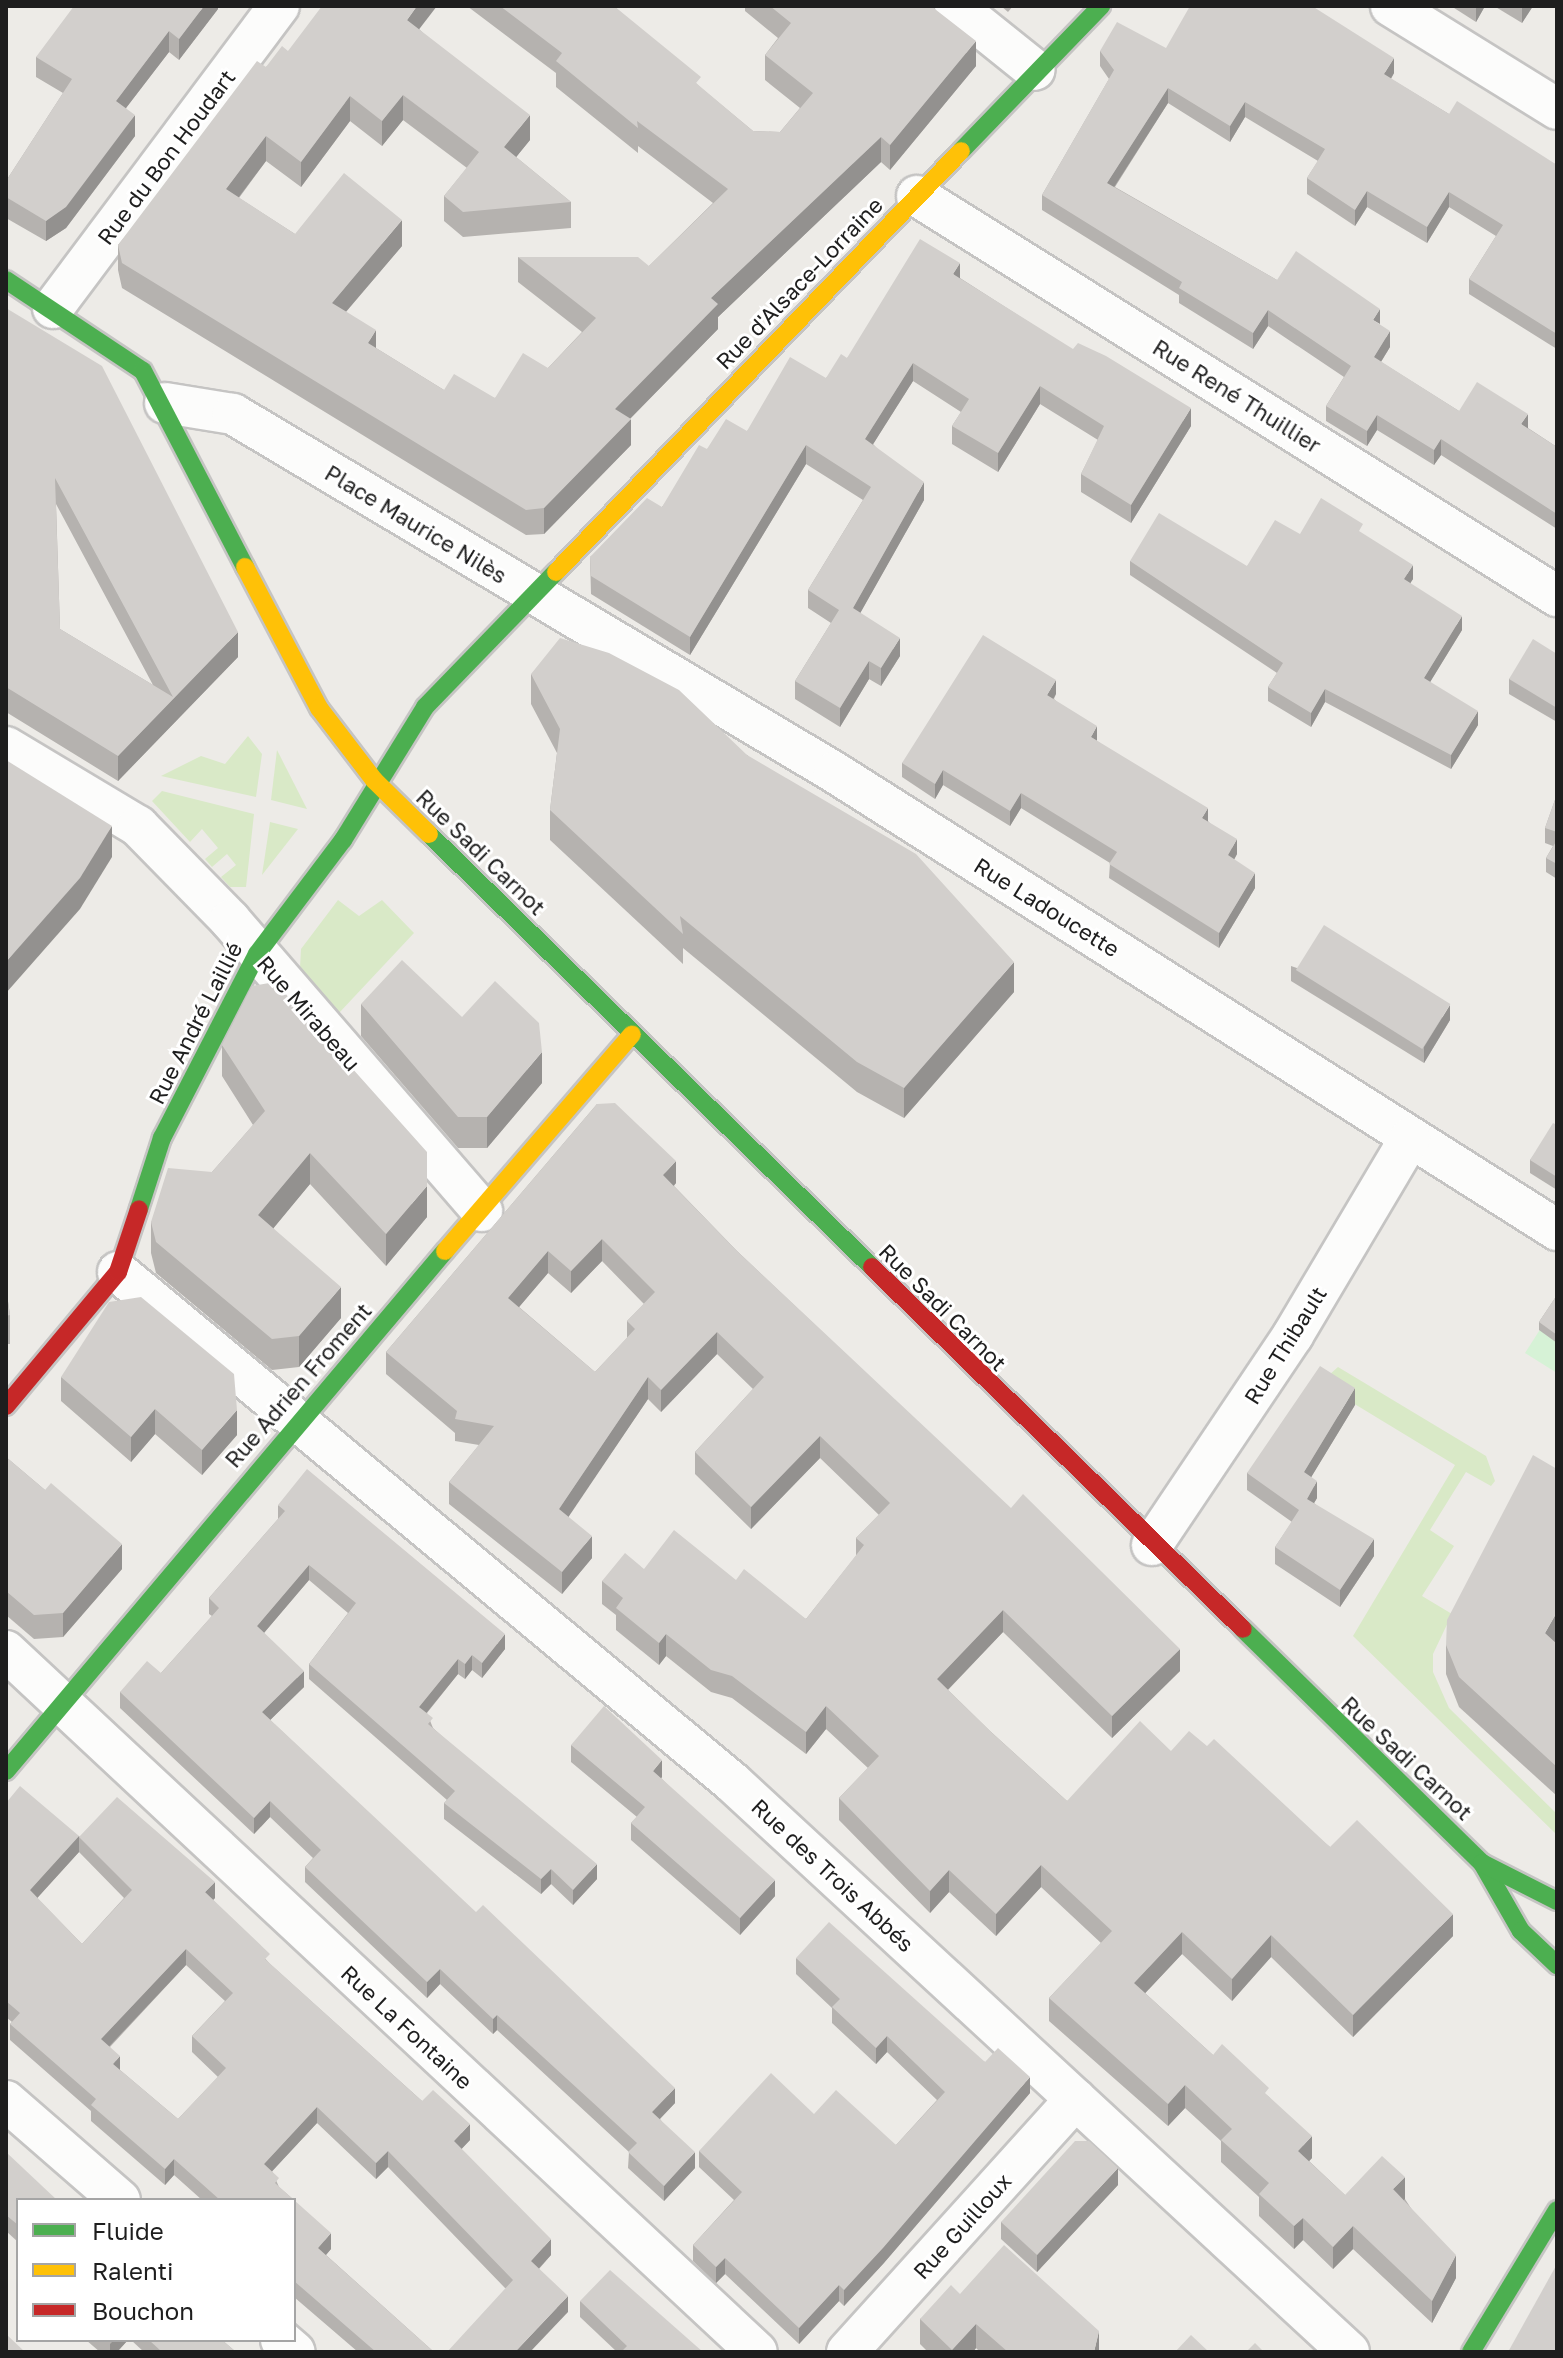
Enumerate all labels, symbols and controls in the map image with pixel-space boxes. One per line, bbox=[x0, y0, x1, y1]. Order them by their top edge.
street label: Rue du Bon Houdart bbox=[92, 64, 240, 250]
street label: Rue d'Alsace-Lorraine bbox=[710, 192, 888, 374]
street label: Rue René Thuillier bbox=[1148, 334, 1326, 458]
street label: Place Maurice Nilès bbox=[320, 459, 512, 589]
street label: Rue Sadi Carnot bbox=[411, 784, 551, 920]
street label: Rue Ladoucette bbox=[970, 852, 1124, 962]
street label: Rue André Laillié bbox=[143, 938, 247, 1108]
street label: Rue Mirabeau bbox=[252, 950, 366, 1076]
street label: Rue Sadi Carnot bbox=[874, 1238, 1012, 1376]
street label: Rue Thibault bbox=[1238, 1281, 1332, 1409]
street label: Rue Adrien Froment bbox=[219, 1297, 377, 1473]
street label: Rue Sadi Carnot bbox=[1336, 1691, 1478, 1825]
street label: Rue des Trois Abbés bbox=[746, 1793, 920, 1957]
street label: Rue La Fontaine bbox=[336, 1960, 478, 2094]
street label: Rue Guilloux bbox=[908, 2168, 1016, 2284]
legend bbox=[16, 2198, 296, 2342]
text: Fluide bbox=[92, 2216, 164, 2245]
text: Ralenti bbox=[92, 2256, 174, 2285]
text: Bouchon bbox=[92, 2296, 194, 2325]

